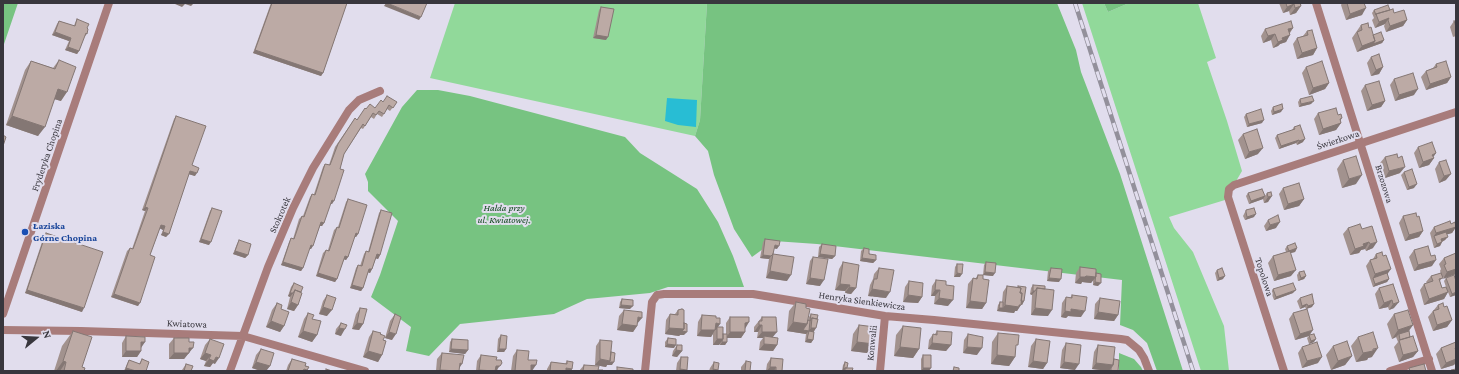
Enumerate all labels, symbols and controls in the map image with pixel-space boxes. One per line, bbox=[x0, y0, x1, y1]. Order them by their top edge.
street label: Fryderyka Chopina bbox=[29, 117, 65, 193]
street label: Świerkowa bbox=[1315, 127, 1361, 153]
street label: Brzozowa bbox=[1373, 163, 1395, 205]
street label: Stokrotek bbox=[267, 195, 293, 235]
park label: Hałda przy ul. Kwiatowej. bbox=[478, 202, 530, 226]
place label: Łaziska Górne Chopina bbox=[33, 220, 97, 244]
marker: Łaziska Górne Chopina bbox=[20, 227, 30, 237]
street label: Topolowa bbox=[1252, 256, 1276, 298]
street label: Henryka Sienkiewicza bbox=[818, 289, 906, 313]
street label: Kwiatowa bbox=[167, 317, 207, 331]
north arrow bbox=[16, 318, 56, 358]
street label: Konwalii bbox=[864, 325, 880, 361]
text: N bbox=[41, 329, 54, 340]

